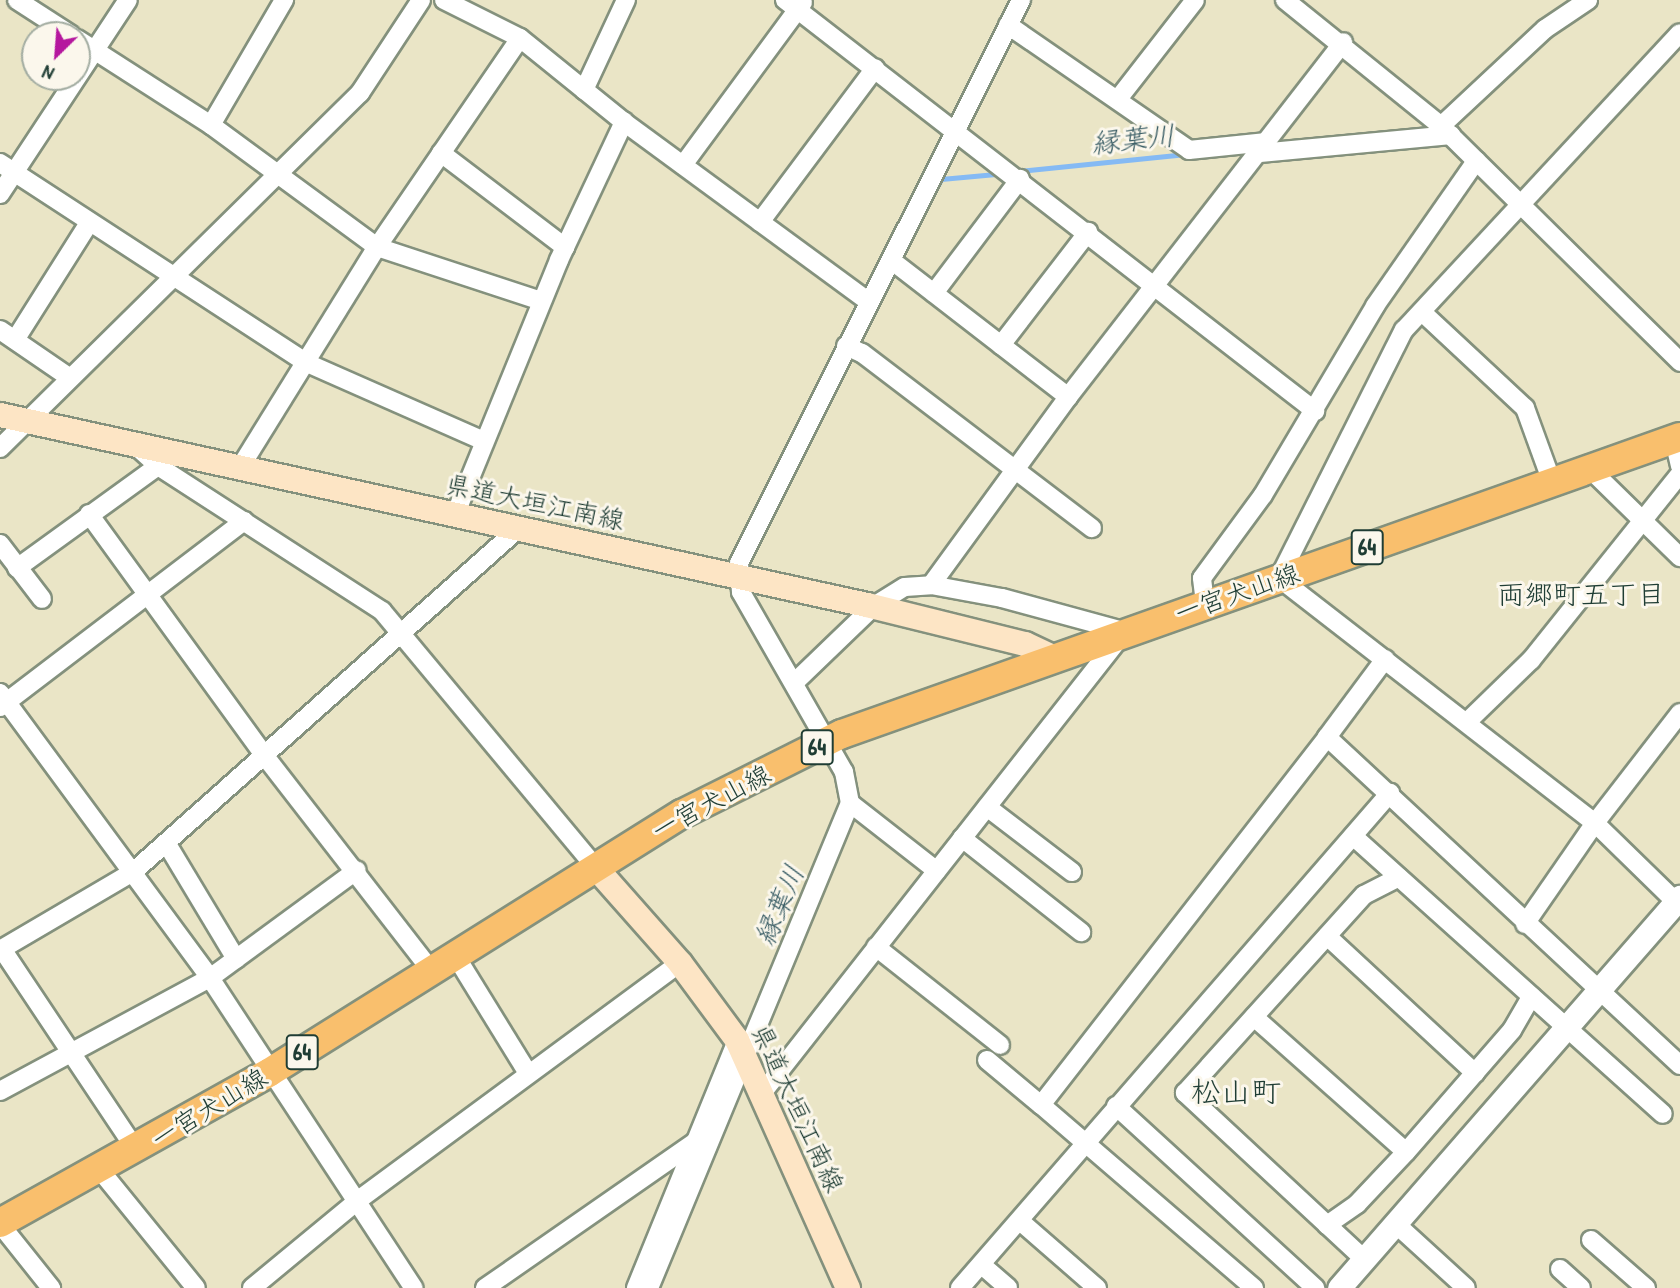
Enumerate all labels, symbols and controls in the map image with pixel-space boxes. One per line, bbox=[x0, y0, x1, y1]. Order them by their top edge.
north arrow bbox=[21, 21, 91, 91]
text: N bbox=[38, 59, 58, 87]
water label: 縁葉川 bbox=[1089, 118, 1177, 160]
street label: 県道大垣江南線 bbox=[443, 468, 627, 536]
road number: 64 bbox=[1350, 526, 1384, 568]
street label: 一宮犬山線 bbox=[1170, 557, 1304, 629]
district label: 両郷町五丁目 bbox=[1497, 577, 1665, 611]
road number: 64 bbox=[800, 726, 834, 768]
street label: 一宮犬山線 bbox=[646, 758, 776, 846]
water label: 縁葉川 bbox=[747, 860, 811, 950]
street label: 県道大垣江南線 bbox=[745, 1019, 851, 1197]
road number: 64 bbox=[284, 1032, 320, 1072]
street label: 一宮犬山線 bbox=[145, 1061, 273, 1155]
district label: 松山町 bbox=[1191, 1073, 1281, 1109]

